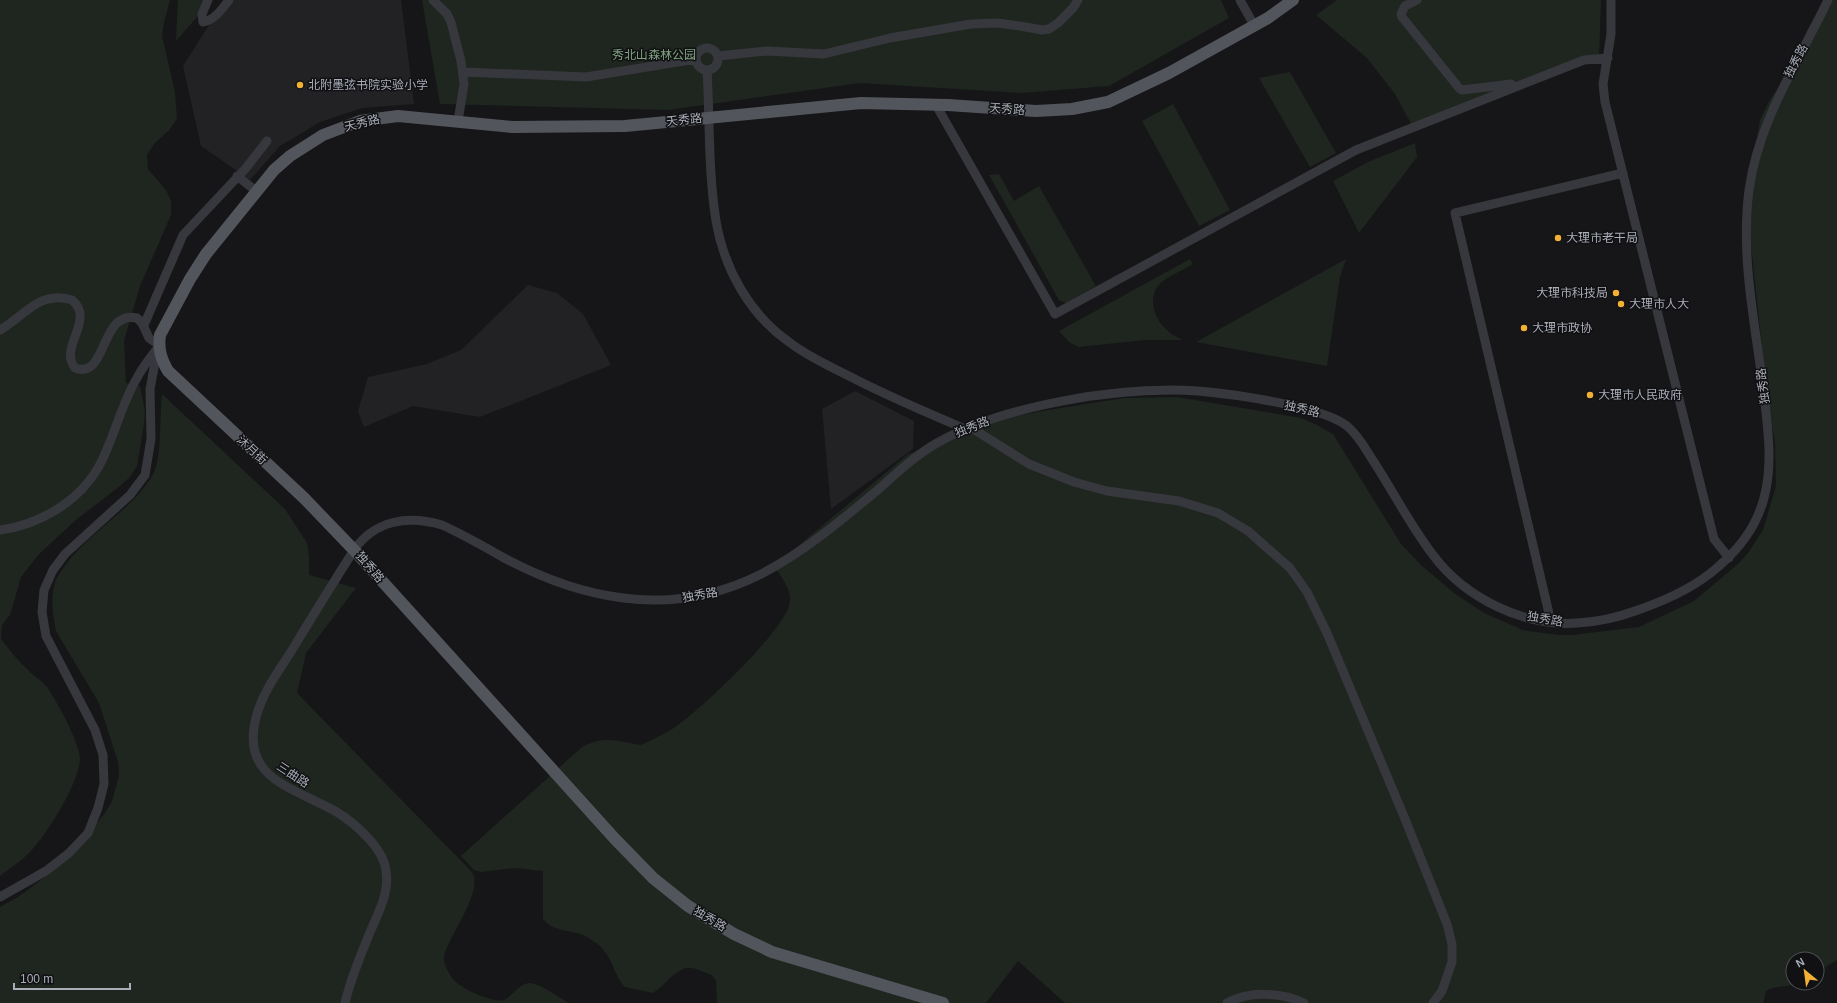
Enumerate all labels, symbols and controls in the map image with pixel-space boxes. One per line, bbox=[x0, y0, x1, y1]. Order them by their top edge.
street label: 独秀路 bbox=[1781, 42, 1811, 80]
park label: 秀北山森林公园 bbox=[612, 48, 696, 62]
place label: 北附墨弦书院实验小学 bbox=[308, 78, 428, 92]
marker: 北附墨弦书院实验小学 bbox=[295, 80, 305, 90]
street label: 天秀路 bbox=[989, 101, 1025, 117]
street label: 天秀路 bbox=[665, 111, 703, 129]
street label: 天秀路 bbox=[343, 112, 381, 134]
place label: 大理市老干局 bbox=[1566, 231, 1638, 245]
marker: 大理市老干局 bbox=[1553, 233, 1563, 243]
place label: 大理市科技局 bbox=[1536, 286, 1608, 300]
marker: 大理市科技局 bbox=[1611, 288, 1621, 298]
place label: 大理市人大 bbox=[1629, 297, 1689, 311]
marker: 大理市人大 bbox=[1616, 299, 1626, 309]
place label: 大理市政协 bbox=[1532, 321, 1592, 335]
marker: 大理市政协 bbox=[1519, 323, 1529, 333]
street label: 独秀路 bbox=[1754, 367, 1772, 405]
place label: 大理市人民政府 bbox=[1598, 388, 1682, 402]
marker: 大理市人民政府 bbox=[1585, 390, 1595, 400]
street label: 独秀路 bbox=[1283, 398, 1321, 420]
street label: 独秀路 bbox=[953, 414, 991, 440]
street label: 沐月街 bbox=[234, 433, 270, 467]
street label: 独秀路 bbox=[353, 549, 387, 585]
street label: 独秀路 bbox=[681, 585, 719, 605]
street label: 独秀路 bbox=[1526, 609, 1564, 629]
street label: 三曲路 bbox=[274, 759, 312, 791]
street label: 独秀路 bbox=[691, 904, 729, 934]
north arrow bbox=[1785, 951, 1825, 991]
text: N bbox=[1794, 955, 1807, 969]
scale bar bbox=[14, 965, 130, 991]
text: 100 m bbox=[20, 972, 53, 986]

